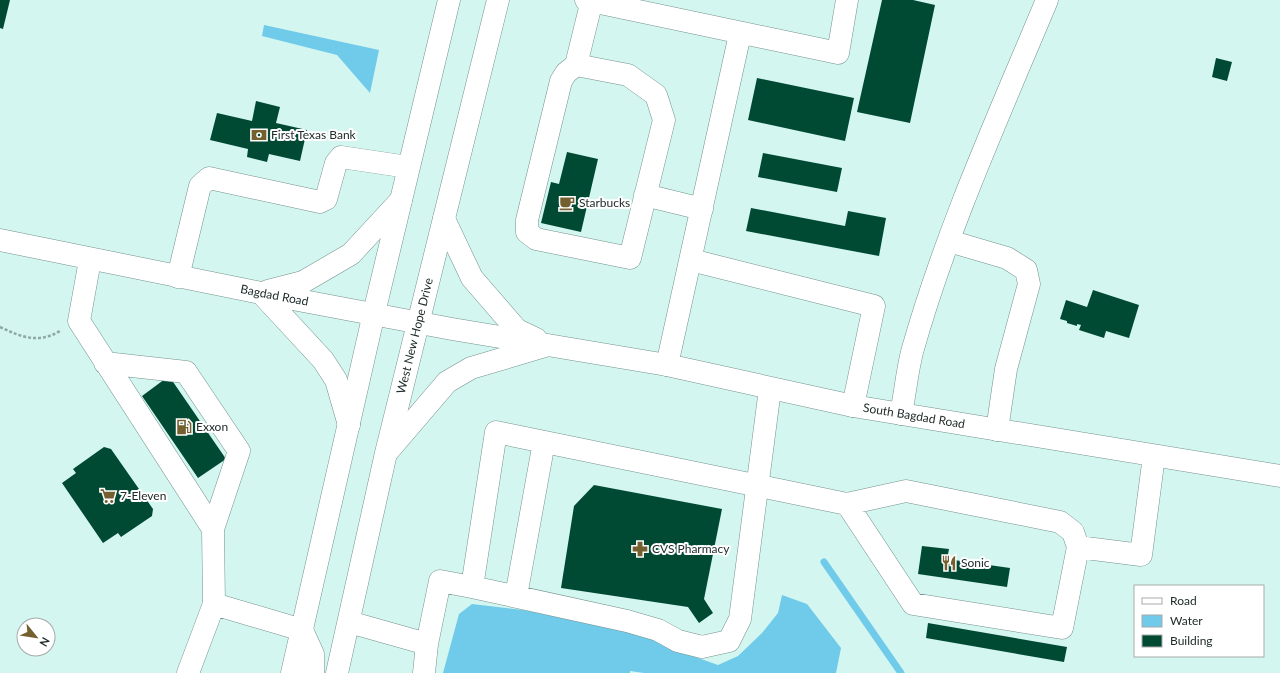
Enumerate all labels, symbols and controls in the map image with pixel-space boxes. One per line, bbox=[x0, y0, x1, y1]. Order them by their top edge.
bank icon: First Texas Bank bbox=[250, 126, 268, 144]
place label: First Texas Bank bbox=[271, 127, 357, 142]
cafe icon: Starbucks bbox=[558, 194, 576, 212]
place label: Starbucks bbox=[579, 195, 630, 210]
street label: West New Hope Drive bbox=[393, 276, 436, 395]
street label: Bagdad Road bbox=[239, 281, 310, 309]
street label: South Bagdad Road bbox=[862, 400, 966, 431]
fuel station icon: Exxon bbox=[175, 418, 193, 436]
place label: Exxon bbox=[196, 419, 228, 434]
supermarket icon: 7-Eleven bbox=[99, 487, 117, 505]
place label: 7-Eleven bbox=[120, 488, 166, 503]
pharmacy icon: CVS Pharmacy bbox=[631, 540, 649, 558]
place label: CVS Pharmacy bbox=[652, 541, 730, 556]
restaurant icon: Sonic bbox=[940, 554, 958, 572]
place label: Sonic bbox=[961, 555, 990, 570]
legend bbox=[1134, 585, 1264, 657]
text: Road bbox=[1170, 593, 1197, 608]
text: Water bbox=[1170, 613, 1203, 628]
north arrow bbox=[16, 617, 56, 657]
text: Building bbox=[1170, 633, 1213, 648]
text: N bbox=[37, 635, 53, 649]

